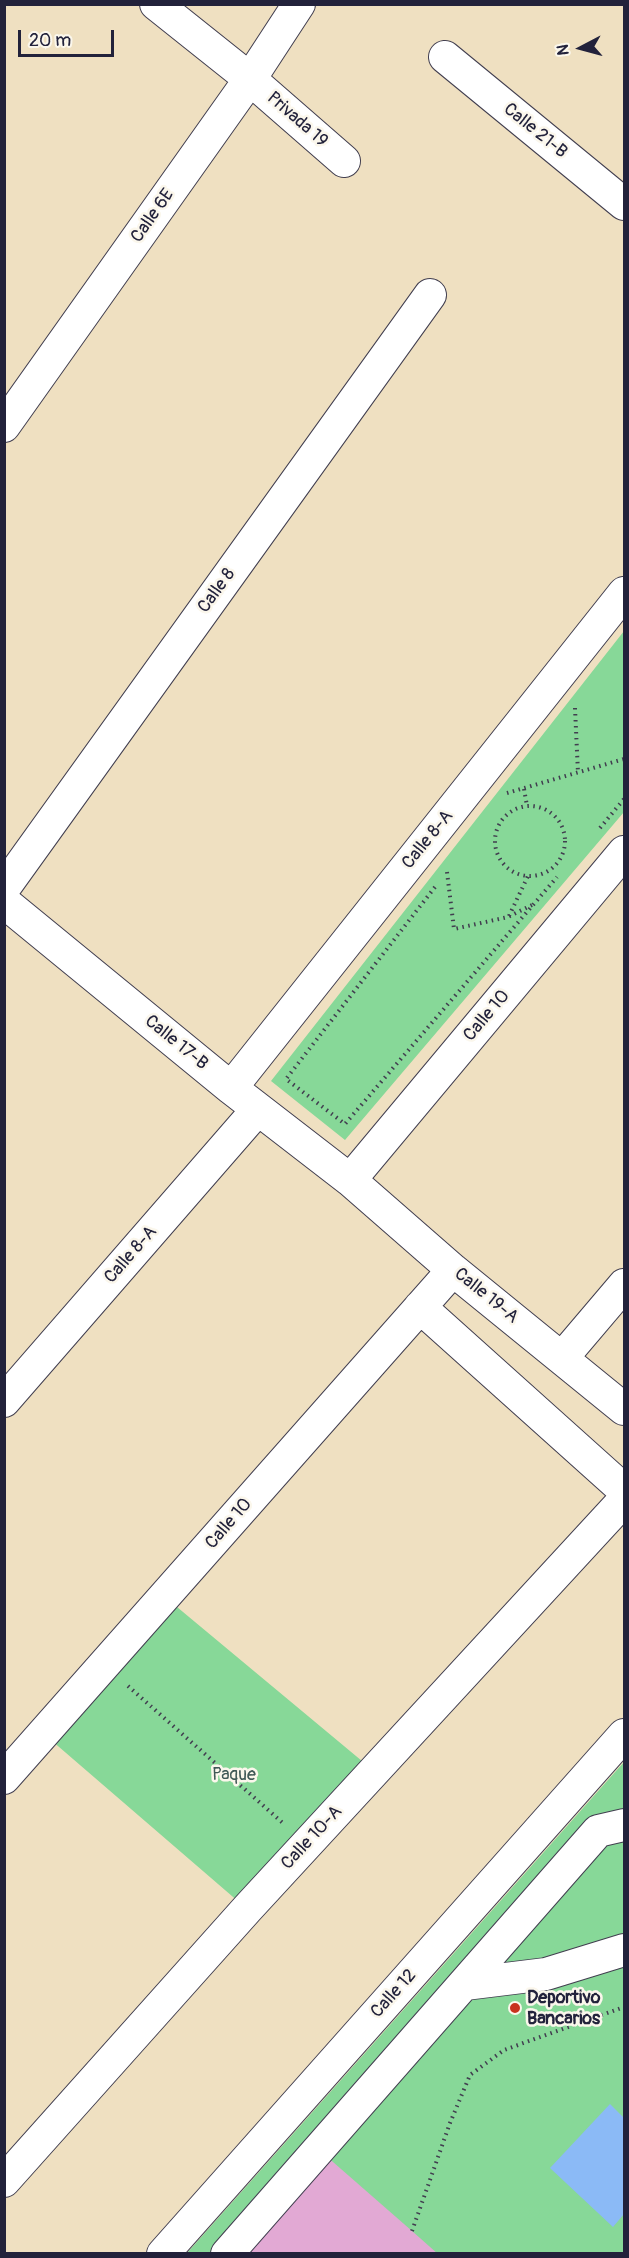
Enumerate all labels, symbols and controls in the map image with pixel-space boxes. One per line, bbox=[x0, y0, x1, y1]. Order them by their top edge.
scale bar bbox=[21, 18, 117, 56]
north arrow bbox=[551, 18, 611, 78]
text: 20 m bbox=[29, 29, 71, 52]
text: N bbox=[553, 43, 574, 56]
street label: Privada 19 bbox=[262, 88, 332, 152]
street label: Calle 21-B bbox=[499, 99, 571, 163]
street label: Calle 6E bbox=[127, 185, 179, 247]
street label: Calle 8 bbox=[194, 564, 240, 618]
street label: Calle 8-A bbox=[398, 806, 458, 874]
street label: Calle 10 bbox=[459, 986, 515, 1046]
street label: Calle 17-B bbox=[140, 1011, 212, 1075]
street label: Calle 8-A bbox=[100, 1222, 162, 1288]
street label: Calle 19-A bbox=[449, 1264, 523, 1328]
street label: Calle 10 bbox=[201, 1494, 257, 1554]
park label: Paque bbox=[212, 1764, 256, 1786]
street label: Calle 10-A bbox=[277, 1802, 347, 1874]
street label: Calle 12 bbox=[367, 1965, 421, 2023]
place label: Deportivo Bancarios bbox=[527, 1987, 601, 2030]
marker: Deportivo Bancarios bbox=[508, 2001, 522, 2015]

